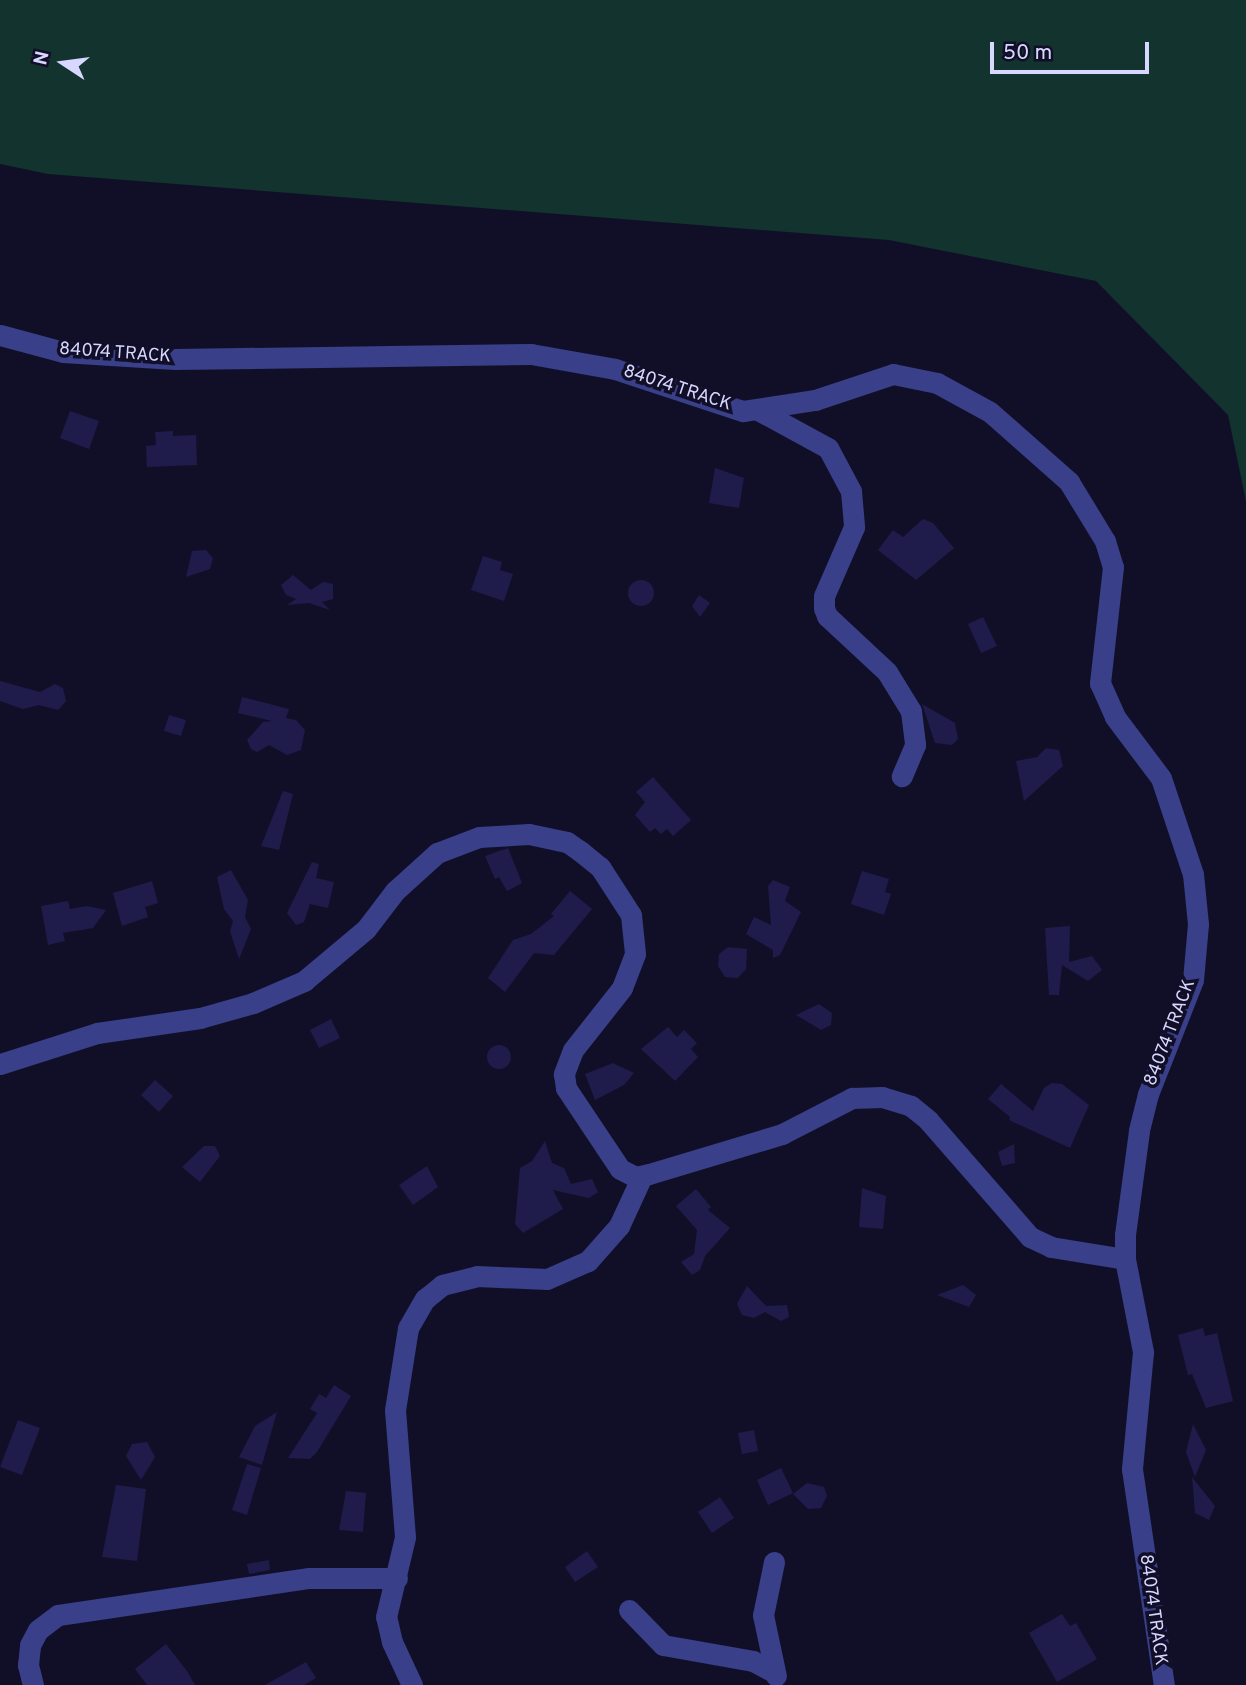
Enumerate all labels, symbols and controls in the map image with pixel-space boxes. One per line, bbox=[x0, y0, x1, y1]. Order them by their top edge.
north arrow bbox=[28, 28, 98, 98]
scale bar bbox=[994, 28, 1153, 72]
text: 50 m bbox=[1003, 40, 1052, 67]
text: N bbox=[29, 49, 56, 68]
street label: 84074 TRACK bbox=[58, 339, 172, 369]
street label: 84074 TRACK bbox=[620, 361, 734, 417]
street label: 84074 TRACK bbox=[1141, 976, 1201, 1090]
street label: 84074 TRACK bbox=[1133, 1553, 1171, 1667]

